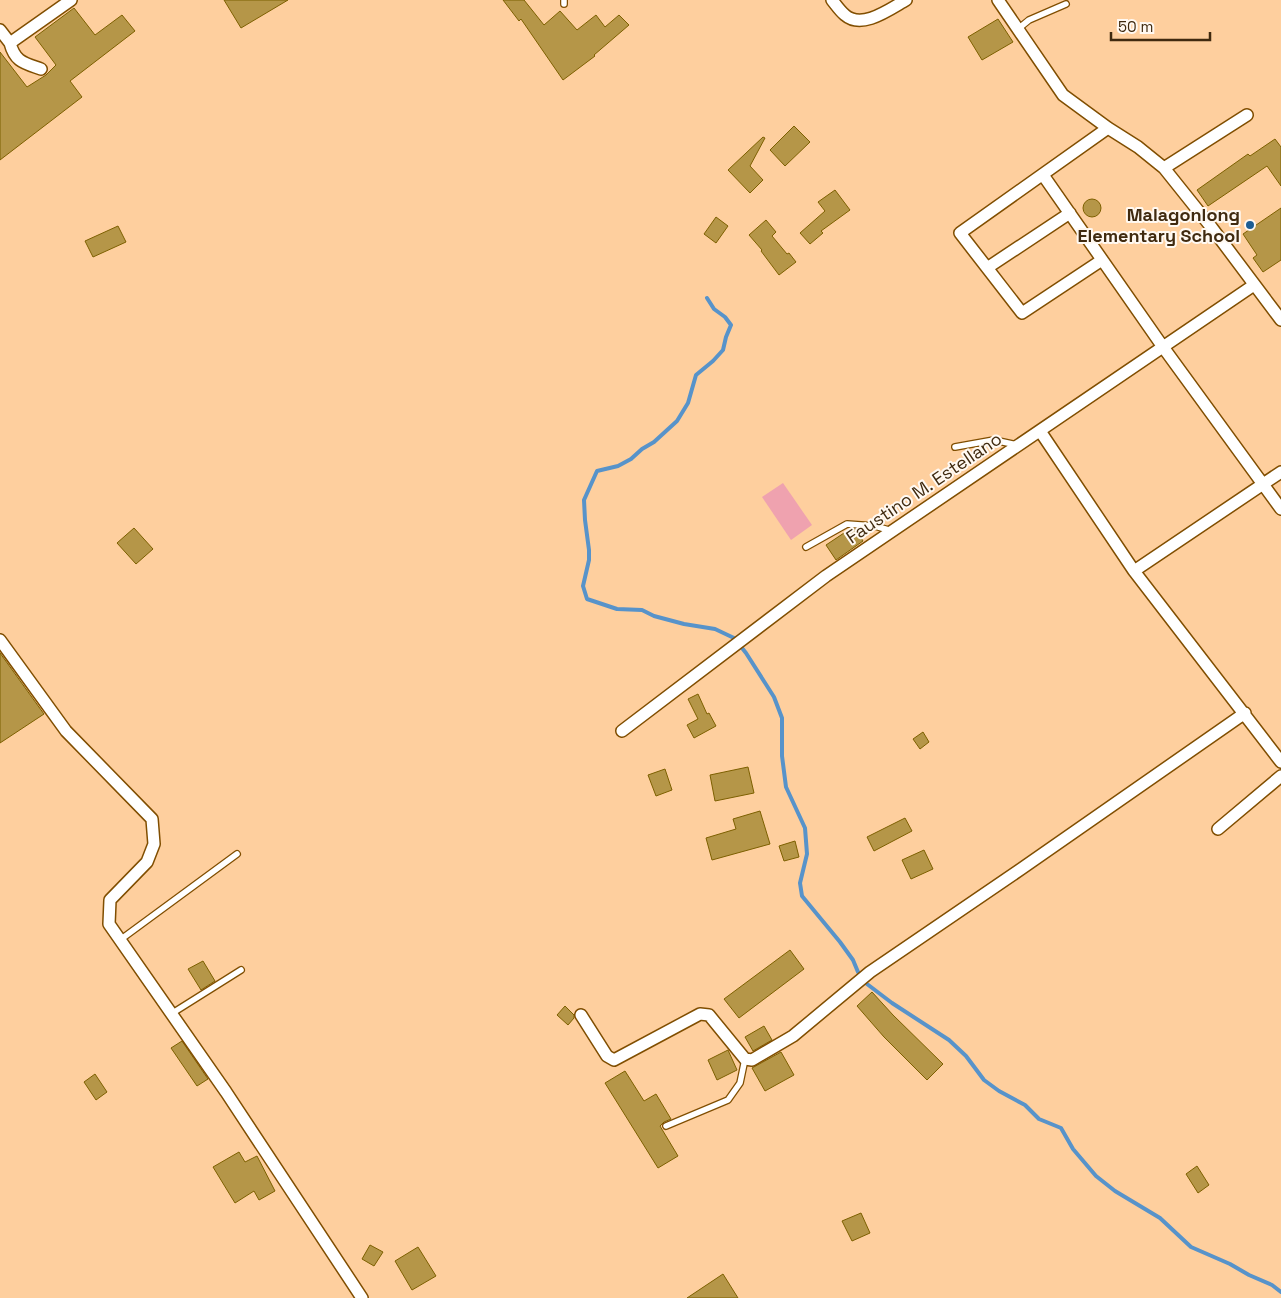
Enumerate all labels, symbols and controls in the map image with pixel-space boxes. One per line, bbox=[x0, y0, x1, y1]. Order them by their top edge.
scale bar bbox=[1111, 10, 1210, 42]
text: 50 m bbox=[1118, 17, 1153, 36]
place label: Malagonlong Elementary School bbox=[1077, 203, 1240, 247]
marker: Malagonlong Elementary School bbox=[1244, 219, 1256, 231]
street label: Faustino M. Estellano bbox=[841, 427, 1006, 548]

